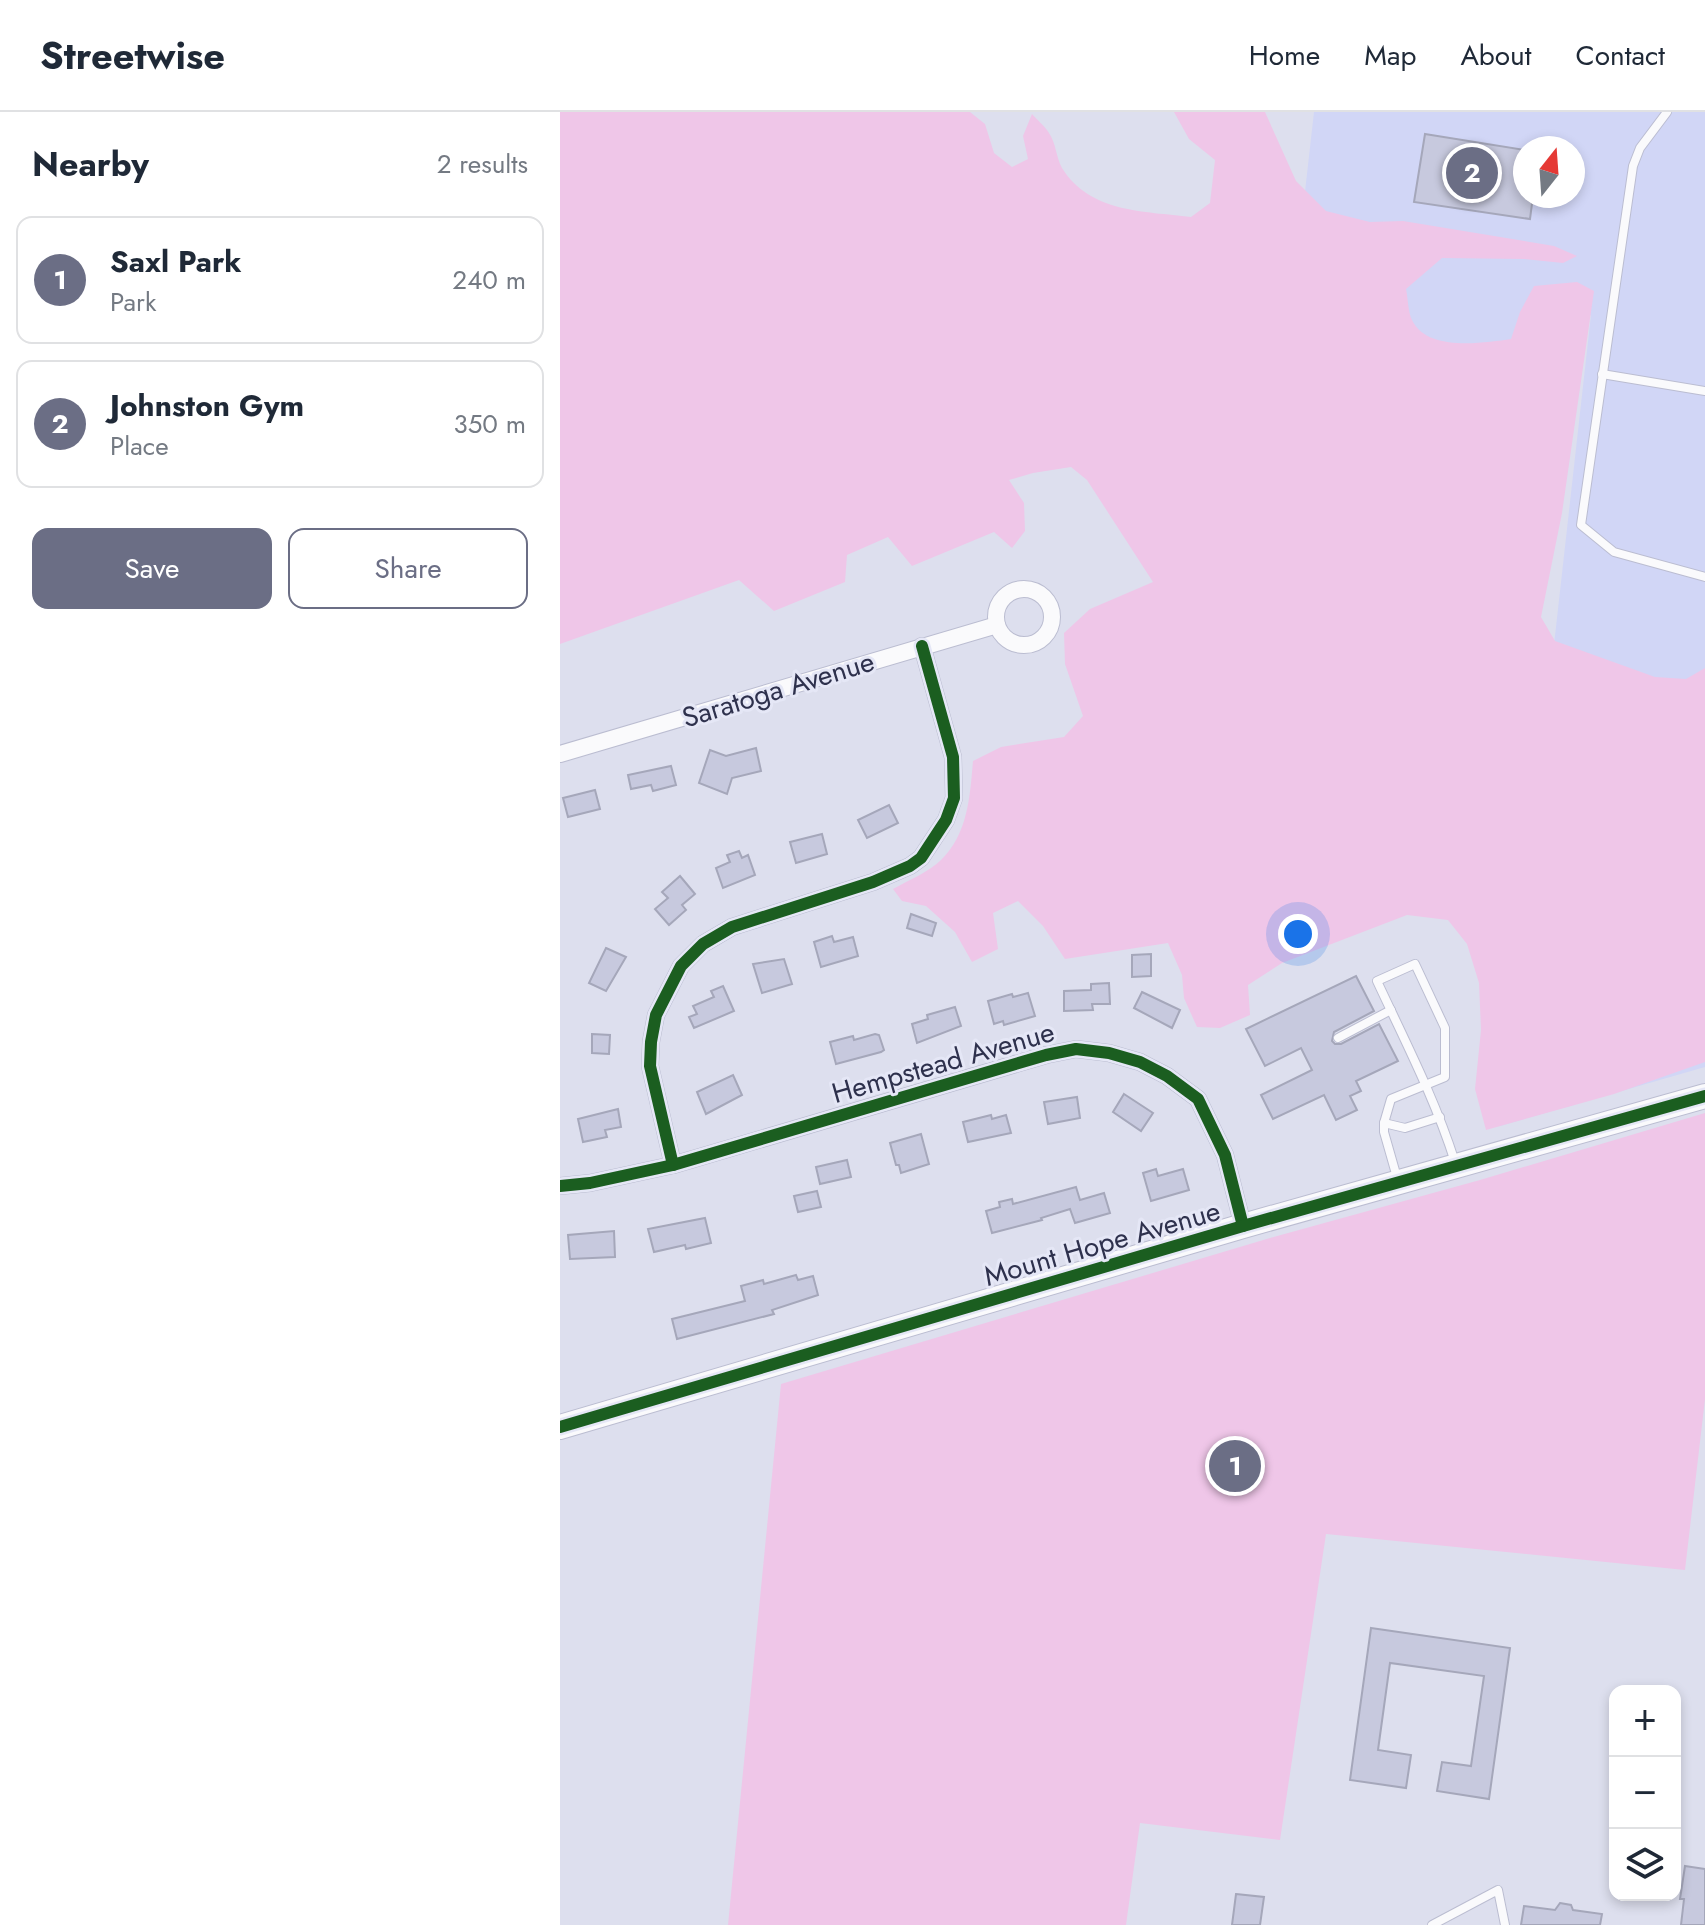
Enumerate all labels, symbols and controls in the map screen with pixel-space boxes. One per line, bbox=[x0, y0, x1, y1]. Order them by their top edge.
text: Streetwise bbox=[40, 28, 225, 83]
text: Home bbox=[1249, 35, 1320, 76]
text: Map bbox=[1364, 35, 1416, 76]
text: About bbox=[1460, 35, 1532, 76]
text: Contact bbox=[1576, 35, 1665, 76]
north arrow bbox=[1513, 136, 1585, 208]
text: Nearby bbox=[32, 140, 149, 189]
pin: 2 bbox=[1446, 143, 1498, 203]
text: 2 results bbox=[437, 145, 528, 183]
text: Saxl Park bbox=[110, 240, 242, 283]
text: 1 bbox=[53, 261, 67, 299]
text: 240 m bbox=[452, 261, 526, 299]
text: Park bbox=[110, 283, 156, 321]
text: Johnston Gym bbox=[110, 384, 304, 427]
text: 2 bbox=[51, 405, 69, 443]
text: 350 m bbox=[453, 405, 526, 443]
text: Place bbox=[110, 427, 169, 465]
button: Save bbox=[32, 528, 272, 609]
button: Share bbox=[288, 528, 528, 609]
street label: Saratoga Avenue bbox=[677, 641, 879, 738]
your location bbox=[1278, 914, 1318, 954]
street label: Hempstead Avenue bbox=[827, 1011, 1059, 1114]
street label: Mount Hope Avenue bbox=[979, 1190, 1225, 1297]
pin: 1 bbox=[1209, 1436, 1261, 1496]
map controls bbox=[1609, 1685, 1681, 1901]
button: + bbox=[1609, 1685, 1681, 1757]
button: − bbox=[1609, 1757, 1681, 1829]
button: layers bbox=[1609, 1829, 1681, 1901]

